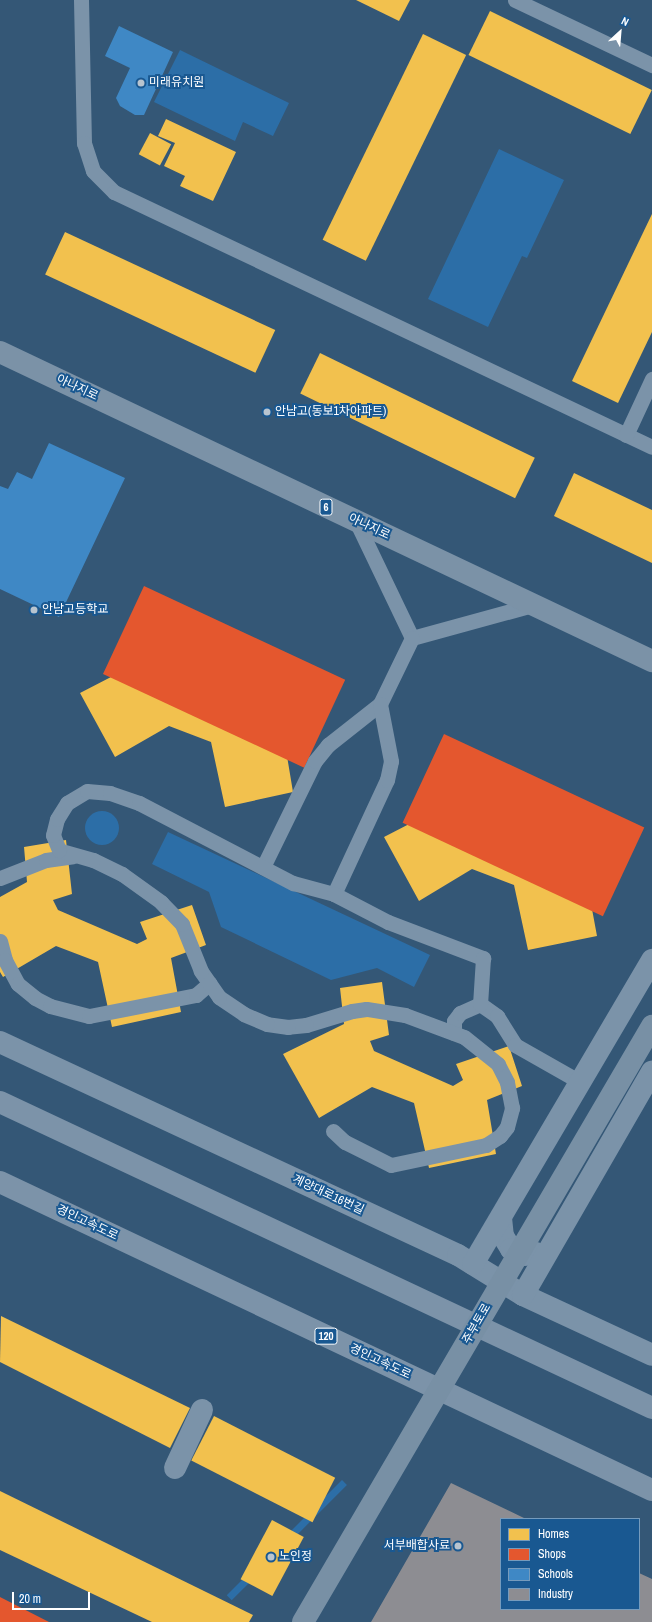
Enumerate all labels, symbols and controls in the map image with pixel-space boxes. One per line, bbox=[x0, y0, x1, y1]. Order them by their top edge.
north arrow bbox=[600, 12, 640, 52]
text: N bbox=[619, 13, 631, 29]
place label: 미래유치원 bbox=[149, 76, 204, 90]
marker: 미래유치원 bbox=[136, 78, 146, 88]
street label: 아나지로 bbox=[54, 372, 100, 404]
place label: 안남고(동보1차아파트) bbox=[275, 405, 386, 419]
marker: 안남고(동보1차아파트) bbox=[262, 407, 272, 417]
road number: 6 bbox=[319, 498, 333, 516]
street label: 아나지로 bbox=[346, 511, 392, 543]
place label: 안남고등학교 bbox=[42, 603, 108, 617]
marker: 안남고등학교 bbox=[29, 605, 39, 615]
street label: 계양대로16번길 bbox=[290, 1172, 366, 1218]
street label: 경인고속도로 bbox=[54, 1202, 120, 1244]
street label: 주부토로 bbox=[460, 1301, 494, 1347]
road number: 120 bbox=[314, 1327, 338, 1345]
street label: 경인고속도로 bbox=[347, 1341, 413, 1383]
legend bbox=[500, 1518, 640, 1610]
text: Homes bbox=[538, 1526, 569, 1542]
place label: 서부배합사료 bbox=[384, 1539, 450, 1553]
marker: 서부배합사료 bbox=[453, 1541, 463, 1551]
text: Shops bbox=[538, 1546, 566, 1562]
place label: 노인정 bbox=[279, 1550, 312, 1564]
marker: 노인정 bbox=[266, 1552, 276, 1562]
text: Schools bbox=[538, 1566, 573, 1582]
scale bar bbox=[14, 1584, 92, 1610]
text: Industry bbox=[538, 1586, 573, 1602]
text: 20 m bbox=[19, 1591, 41, 1607]

